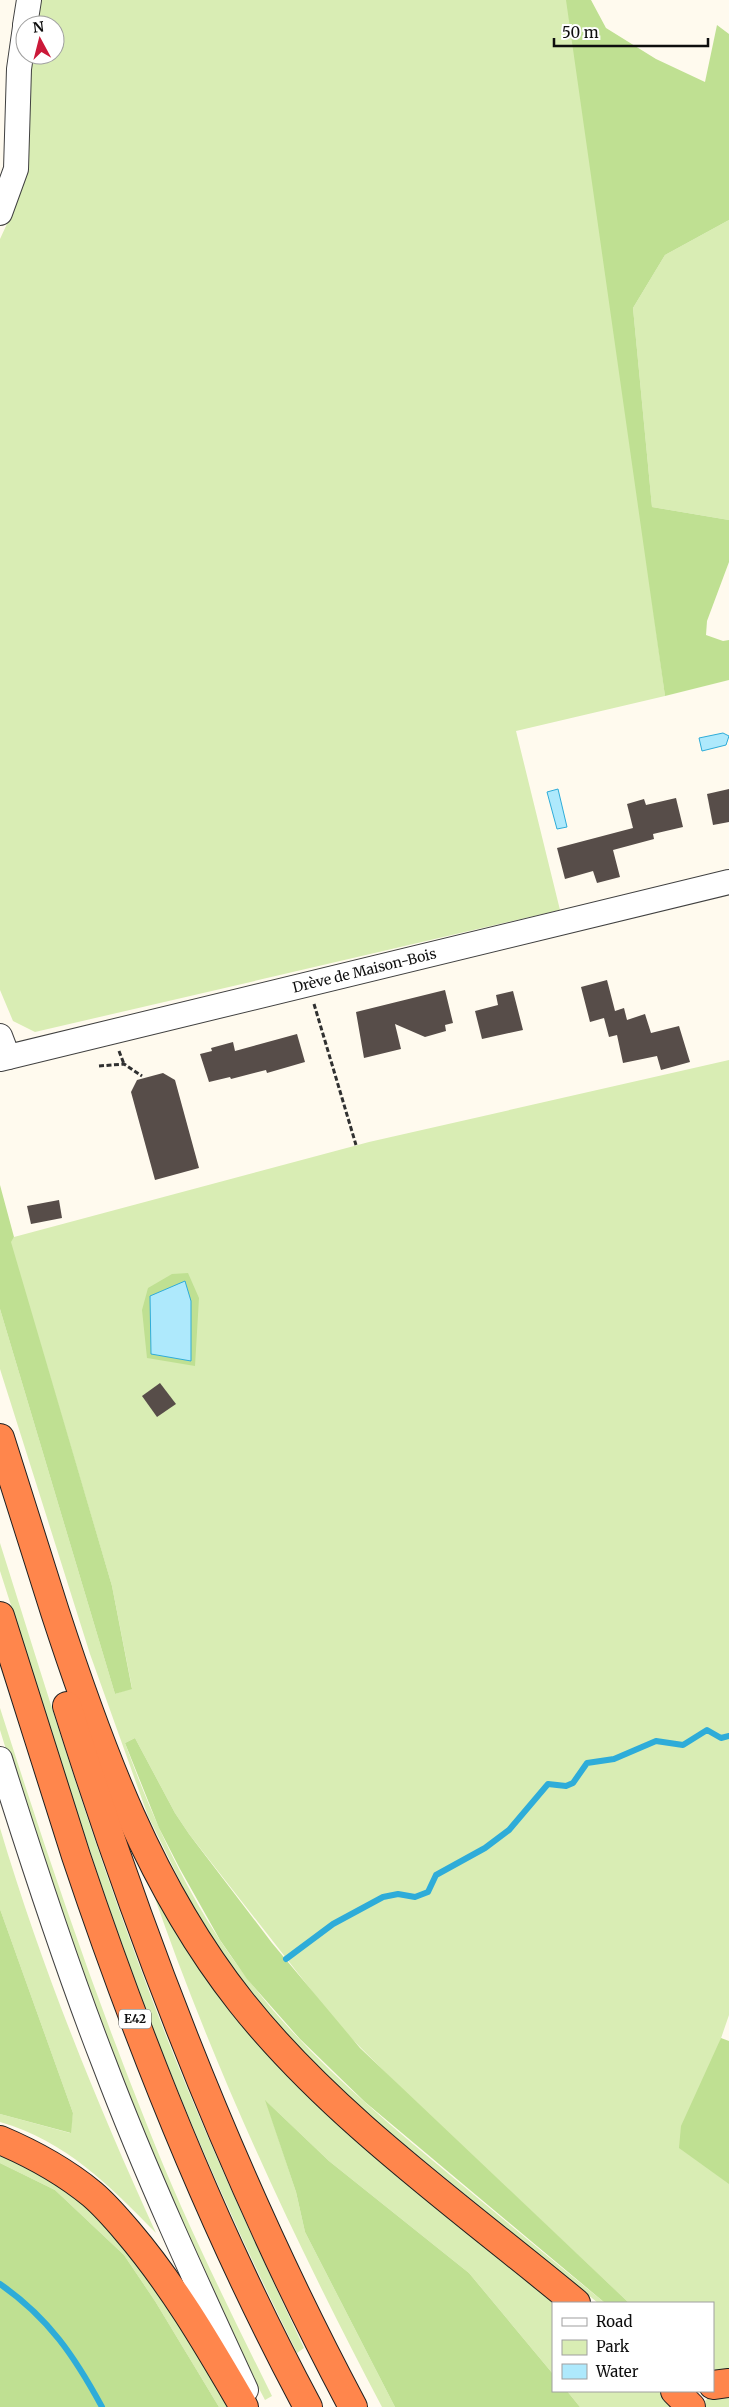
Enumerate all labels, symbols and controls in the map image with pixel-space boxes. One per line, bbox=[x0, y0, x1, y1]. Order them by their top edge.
north arrow bbox=[15, 15, 65, 65]
scale bar bbox=[554, 15, 708, 47]
text: N bbox=[32, 17, 45, 37]
text: 50 m bbox=[562, 23, 599, 42]
street label: Drève de Maison-Bois bbox=[291, 944, 438, 997]
road number: E42 bbox=[119, 2010, 151, 2028]
legend bbox=[552, 2302, 714, 2392]
text: Road bbox=[596, 2312, 632, 2331]
text: Park bbox=[596, 2337, 630, 2356]
text: Water bbox=[595, 2362, 639, 2381]

